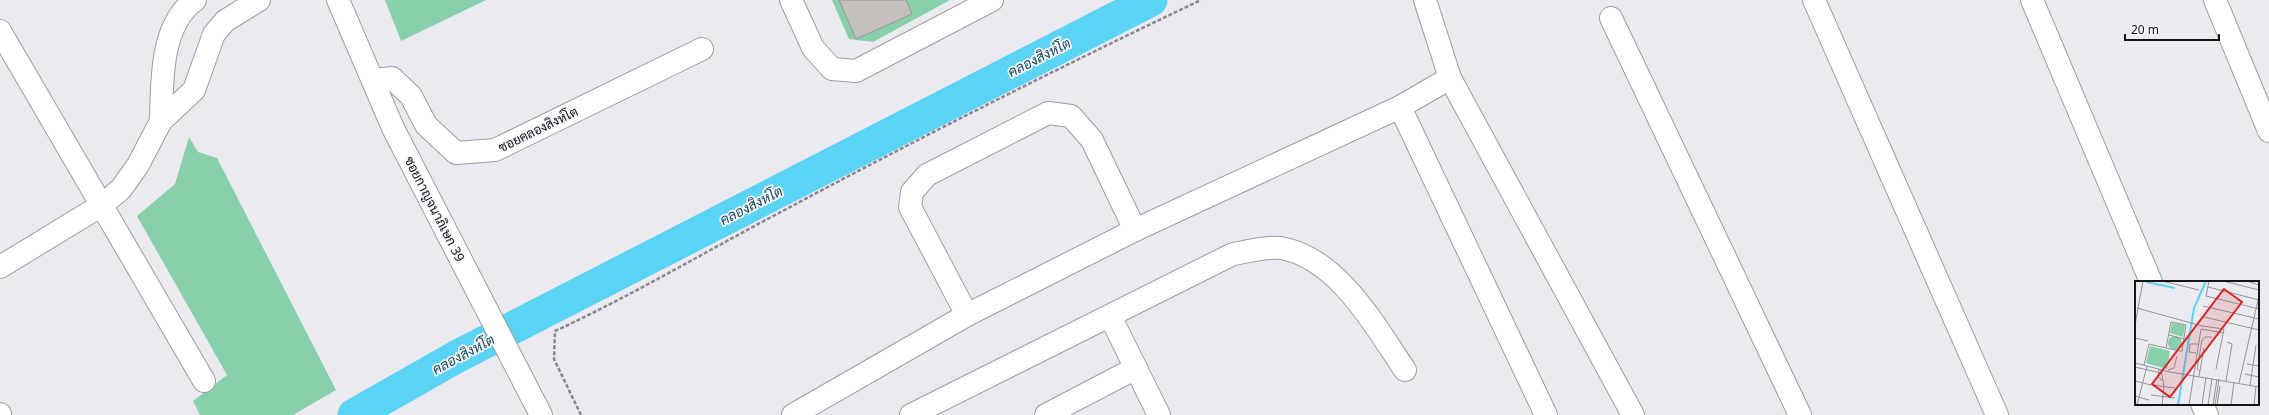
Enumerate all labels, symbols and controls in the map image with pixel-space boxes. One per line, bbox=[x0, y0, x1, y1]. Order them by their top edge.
scale bar bbox=[2125, 16, 2219, 42]
text: 20 m bbox=[2131, 21, 2159, 38]
water label: คลองสิงห์โต bbox=[1004, 33, 1074, 81]
street label: ซอยคลองสิงห์โต bbox=[495, 102, 581, 156]
street label: ซอยกาญจนาภิเษก 39 bbox=[401, 153, 469, 265]
water label: คลองสิงห์โต bbox=[716, 181, 786, 229]
inset map bbox=[2135, 281, 2259, 405]
water label: คลองสิงห์โต bbox=[428, 330, 498, 378]

